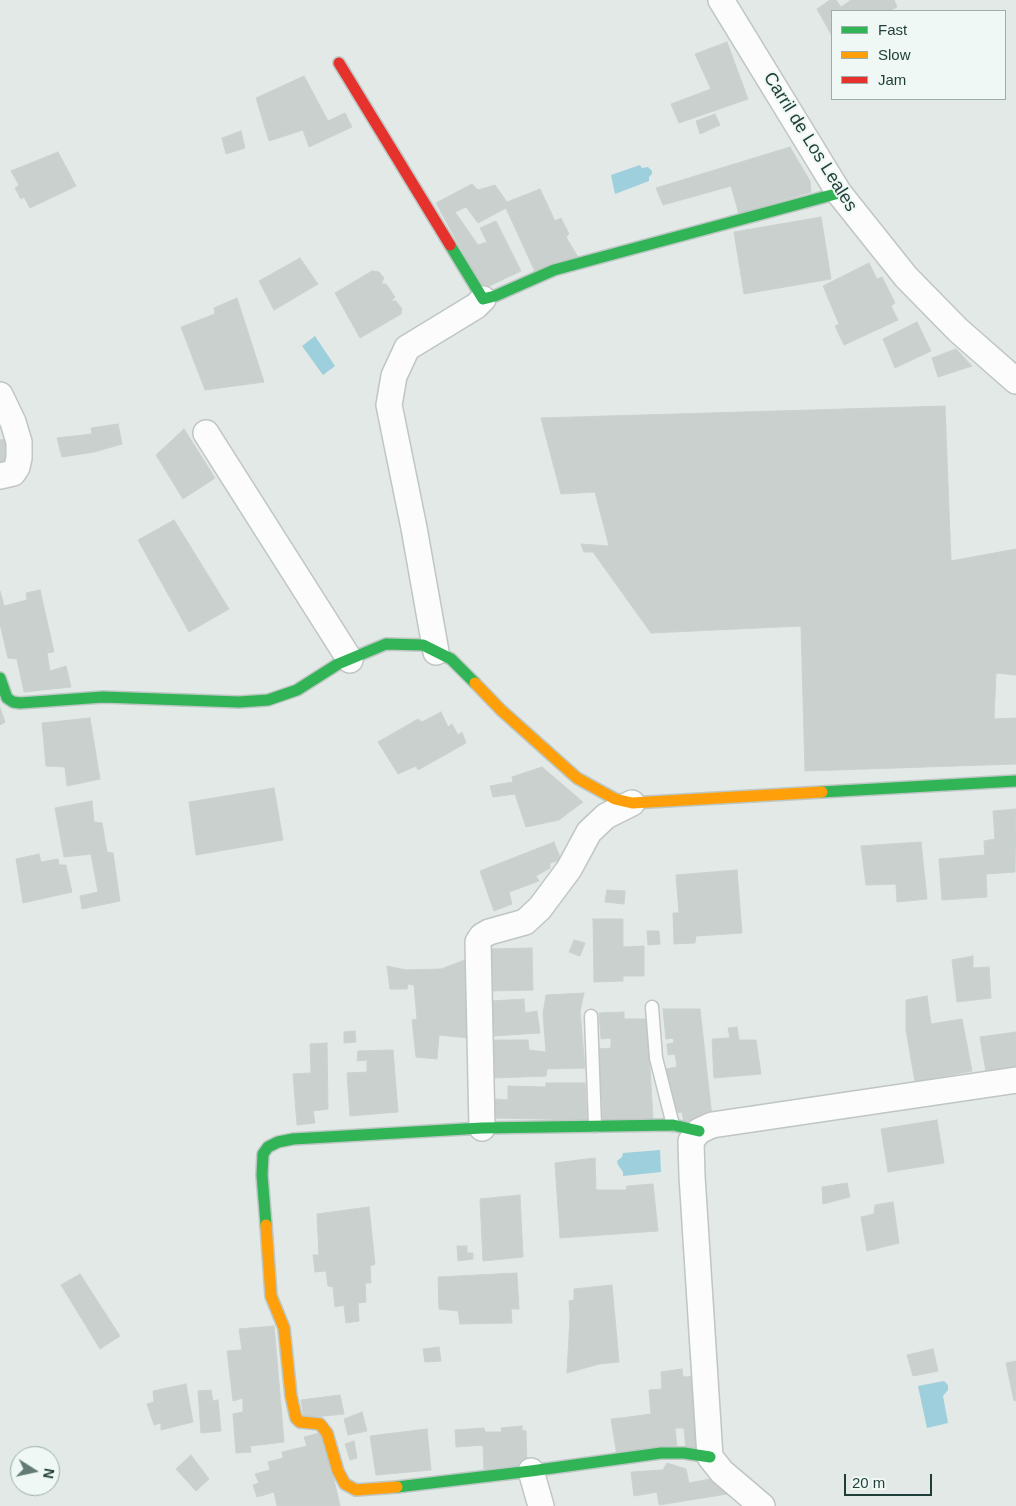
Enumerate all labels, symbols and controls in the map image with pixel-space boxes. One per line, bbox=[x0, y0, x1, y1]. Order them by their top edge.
legend bbox=[831, 10, 1006, 100]
text: Fast bbox=[878, 21, 907, 38]
text: Slow bbox=[878, 46, 911, 63]
street label: Carril de Los Leales bbox=[758, 68, 862, 216]
text: Jam bbox=[878, 71, 906, 88]
north arrow bbox=[10, 1446, 60, 1496]
scale bar bbox=[846, 1464, 934, 1496]
text: N bbox=[40, 1467, 58, 1480]
text: 20 m bbox=[852, 1474, 885, 1491]

